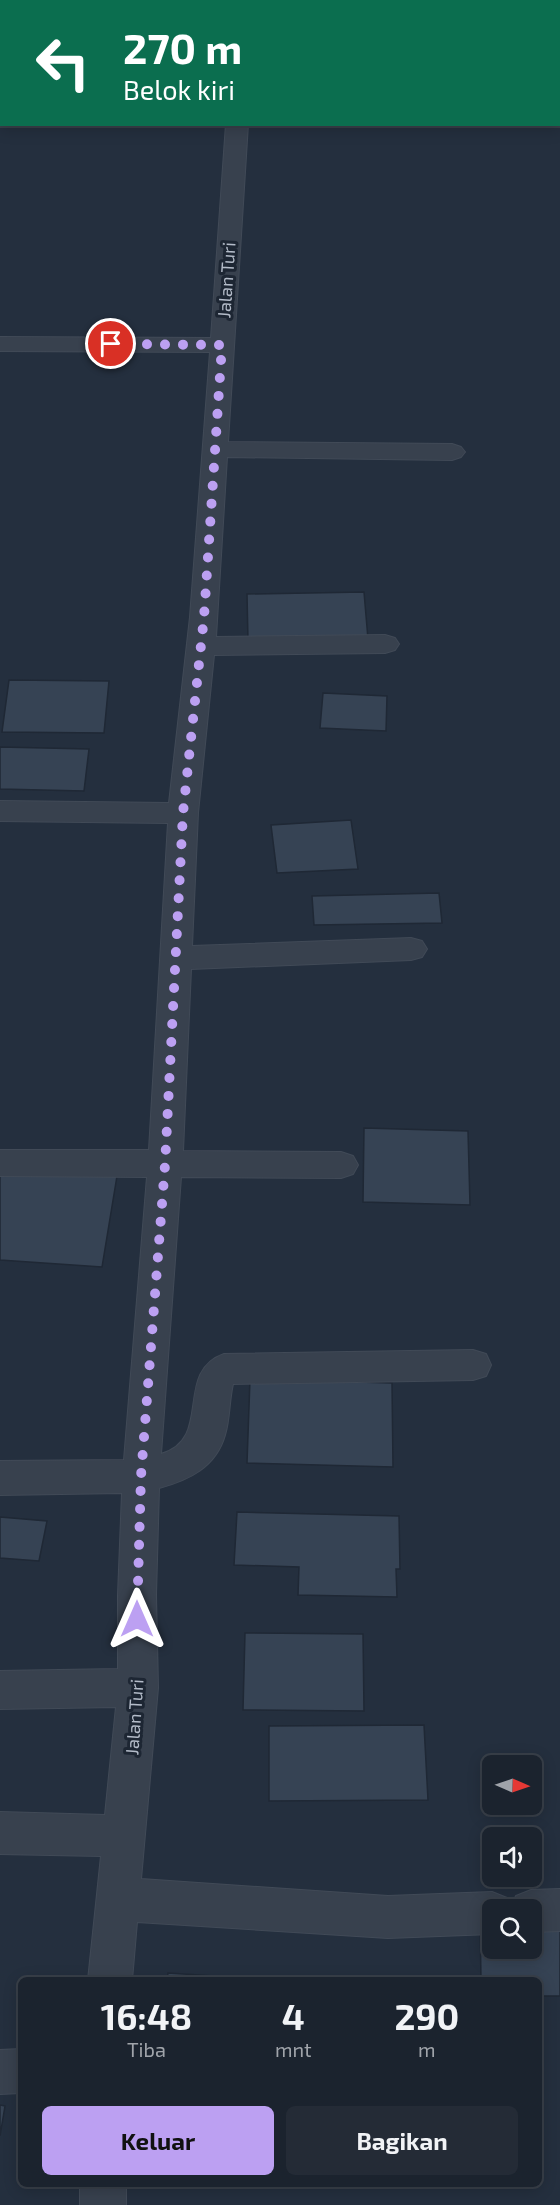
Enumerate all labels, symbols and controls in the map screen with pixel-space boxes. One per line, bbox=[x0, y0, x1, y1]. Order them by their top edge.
text: 270 m bbox=[123, 22, 242, 72]
icon: left bbox=[24, 24, 102, 102]
text: Belok kiri bbox=[123, 73, 235, 105]
street label: Jalan Turi bbox=[212, 241, 240, 319]
pin bbox=[85, 318, 136, 369]
icon: arrive bbox=[94, 327, 127, 360]
position arrow bbox=[105, 1587, 169, 1651]
street label: Jalan Turi bbox=[120, 1678, 148, 1756]
north arrow bbox=[482, 1755, 542, 1815]
map controls bbox=[482, 1755, 542, 1959]
button: sound bbox=[482, 1827, 542, 1887]
button: search bbox=[482, 1899, 542, 1959]
text: 16:48 bbox=[101, 1994, 192, 2037]
text: 4 bbox=[282, 1994, 305, 2037]
text: 290 bbox=[394, 1994, 459, 2037]
text: Tiba bbox=[127, 2037, 166, 2061]
text: mnt bbox=[275, 2037, 312, 2061]
text: m bbox=[418, 2037, 436, 2061]
button: Keluar bbox=[42, 2106, 274, 2175]
button: Bagikan bbox=[286, 2106, 518, 2175]

